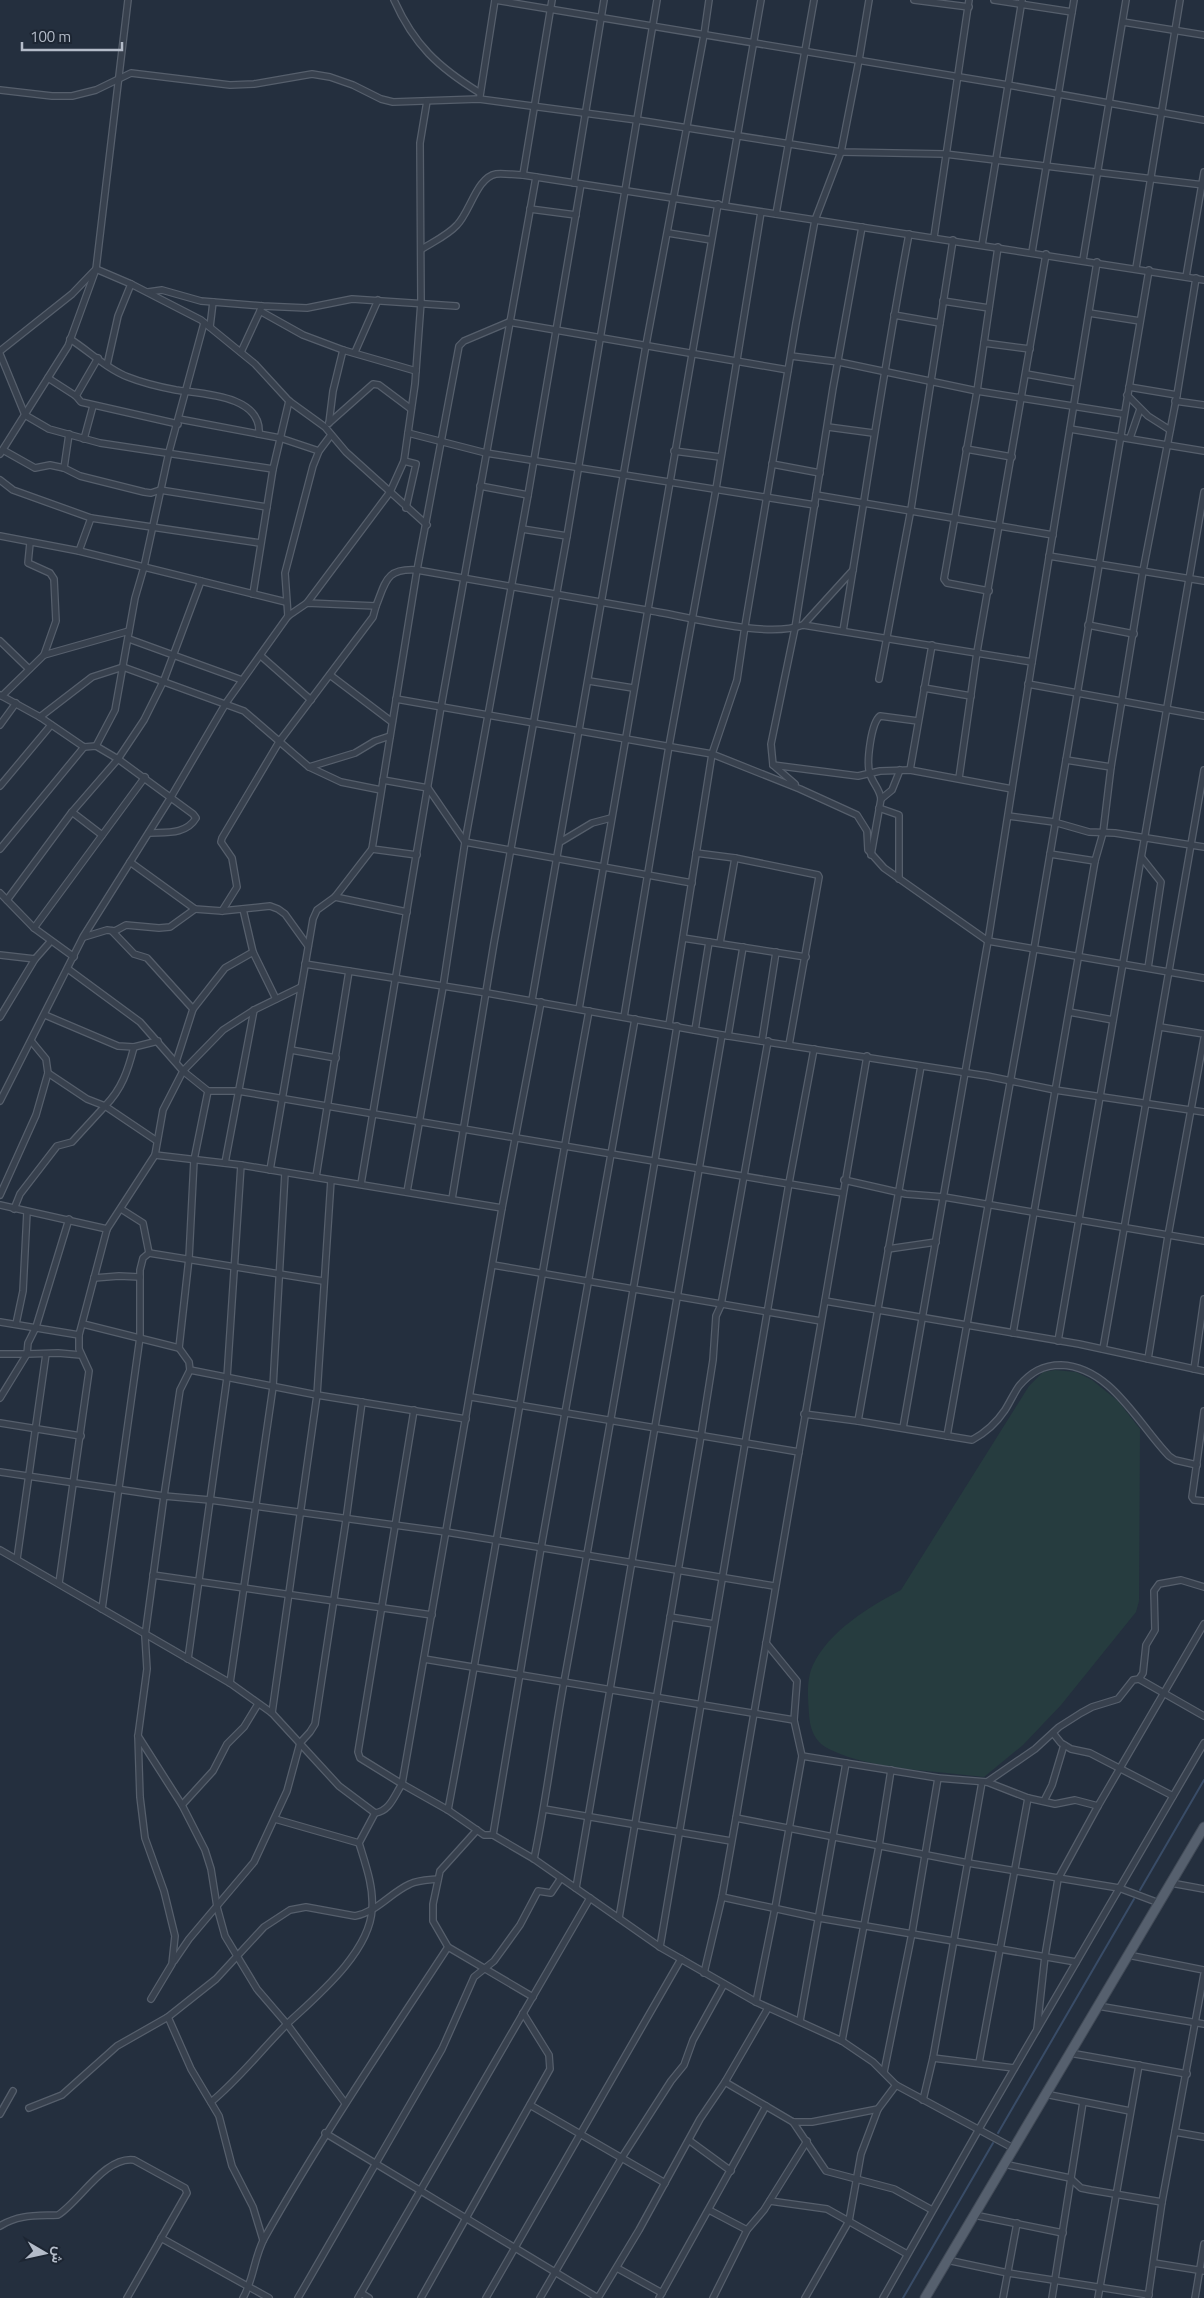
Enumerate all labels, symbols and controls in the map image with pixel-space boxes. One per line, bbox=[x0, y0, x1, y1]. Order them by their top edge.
scale bar bbox=[22, 20, 122, 52]
text: 100 m bbox=[30, 25, 71, 48]
north arrow bbox=[20, 2228, 70, 2278]
text: ش bbox=[47, 2245, 70, 2265]

